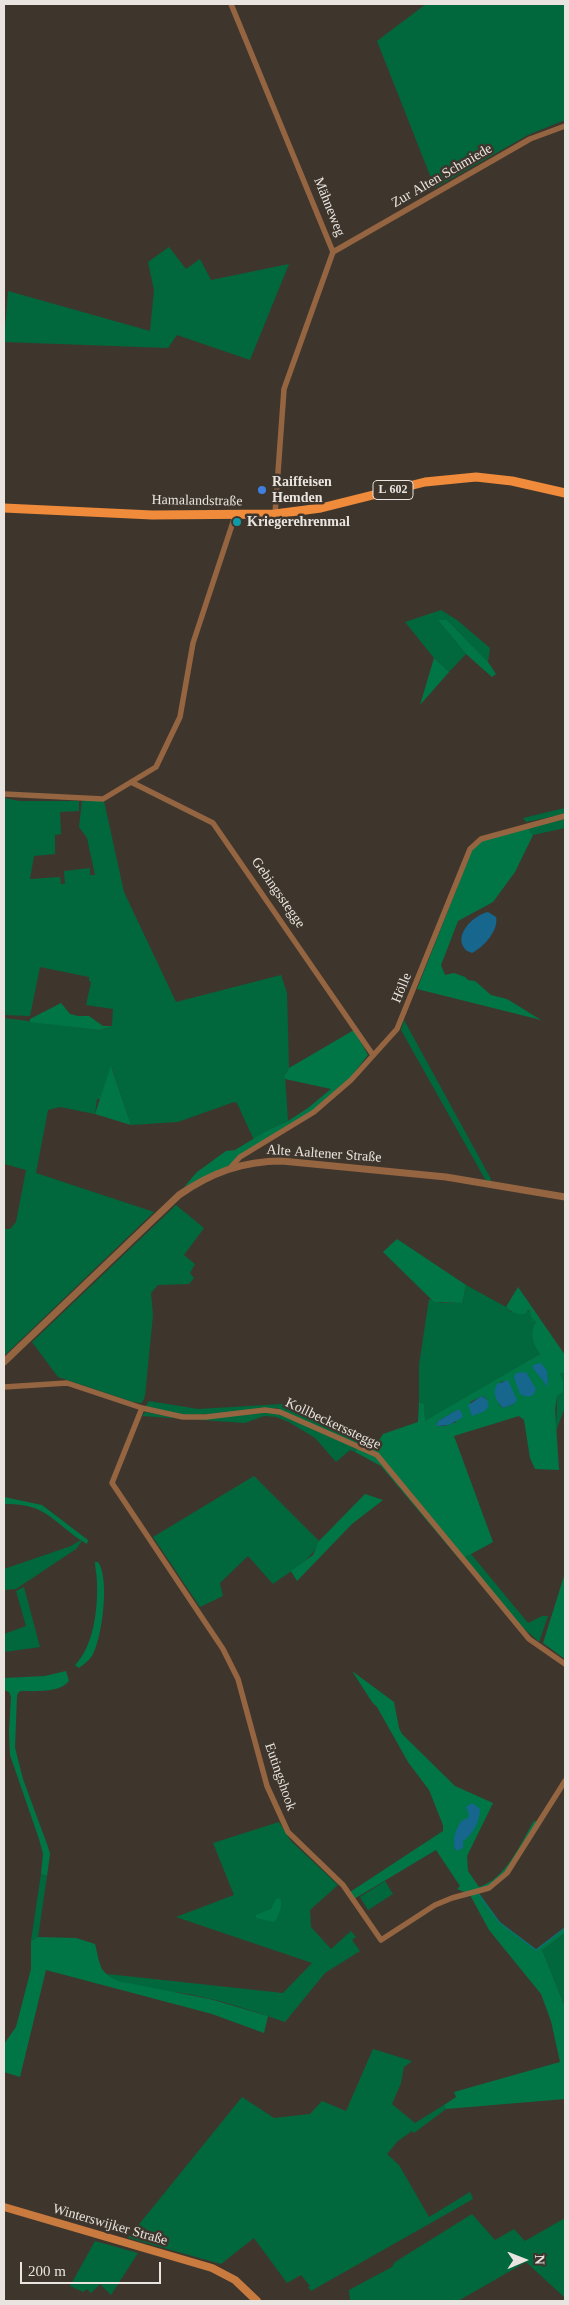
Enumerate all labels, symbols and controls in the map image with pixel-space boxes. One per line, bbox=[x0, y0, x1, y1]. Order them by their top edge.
street label: Zur Alten Schmiede bbox=[389, 140, 495, 212]
street label: Mähneweg bbox=[310, 175, 348, 239]
place label: Raiffeisen Hemden bbox=[272, 474, 332, 507]
road number: L 602 bbox=[373, 480, 413, 500]
marker: Raiffeisen Hemden bbox=[256, 484, 268, 496]
street label: Hamalandstraße bbox=[151, 492, 243, 510]
place label: Kriegerehrenmal bbox=[247, 514, 350, 530]
marker: Kriegerehrenmal bbox=[231, 516, 243, 528]
street label: Gebingsstegge bbox=[247, 854, 309, 932]
street label: Hölle bbox=[388, 970, 416, 1006]
street label: Alte Aaltener Straße bbox=[266, 1142, 382, 1166]
street label: Kollbeckersstegge bbox=[283, 1395, 383, 1453]
street label: Eutingshook bbox=[261, 1741, 299, 1813]
street label: Winterswijker Straße bbox=[51, 2201, 169, 2249]
north arrow bbox=[499, 2235, 549, 2285]
scale bar bbox=[22, 2252, 164, 2284]
text: N bbox=[532, 2255, 547, 2265]
text: 200 m bbox=[28, 2263, 66, 2279]

